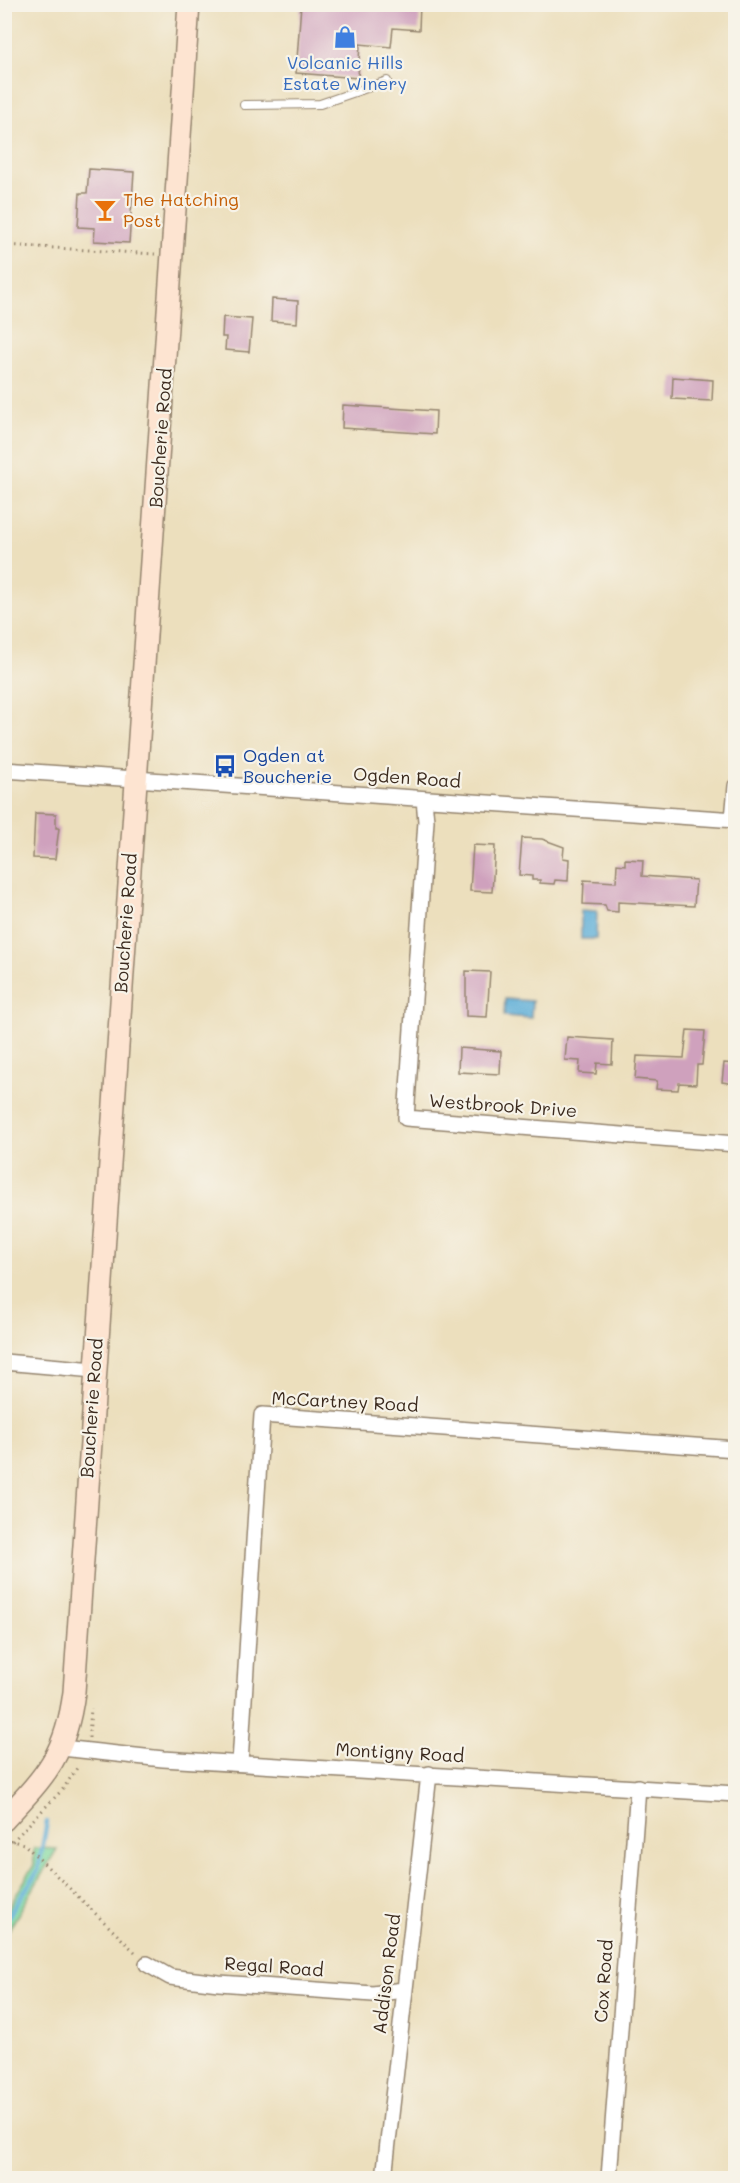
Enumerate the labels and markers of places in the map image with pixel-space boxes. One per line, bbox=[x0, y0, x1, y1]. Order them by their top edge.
shop icon: Volcanic Hills Estate Winery bbox=[332, 24, 358, 50]
place label: Volcanic Hills Estate Winery bbox=[283, 50, 407, 95]
place label: The Hatching Post bbox=[123, 187, 239, 232]
bar icon: The Hatching Post bbox=[92, 197, 118, 223]
place label: Ogden at Boucherie bbox=[243, 743, 332, 788]
bus stop icon: Ogden at Boucherie bbox=[212, 753, 238, 779]

